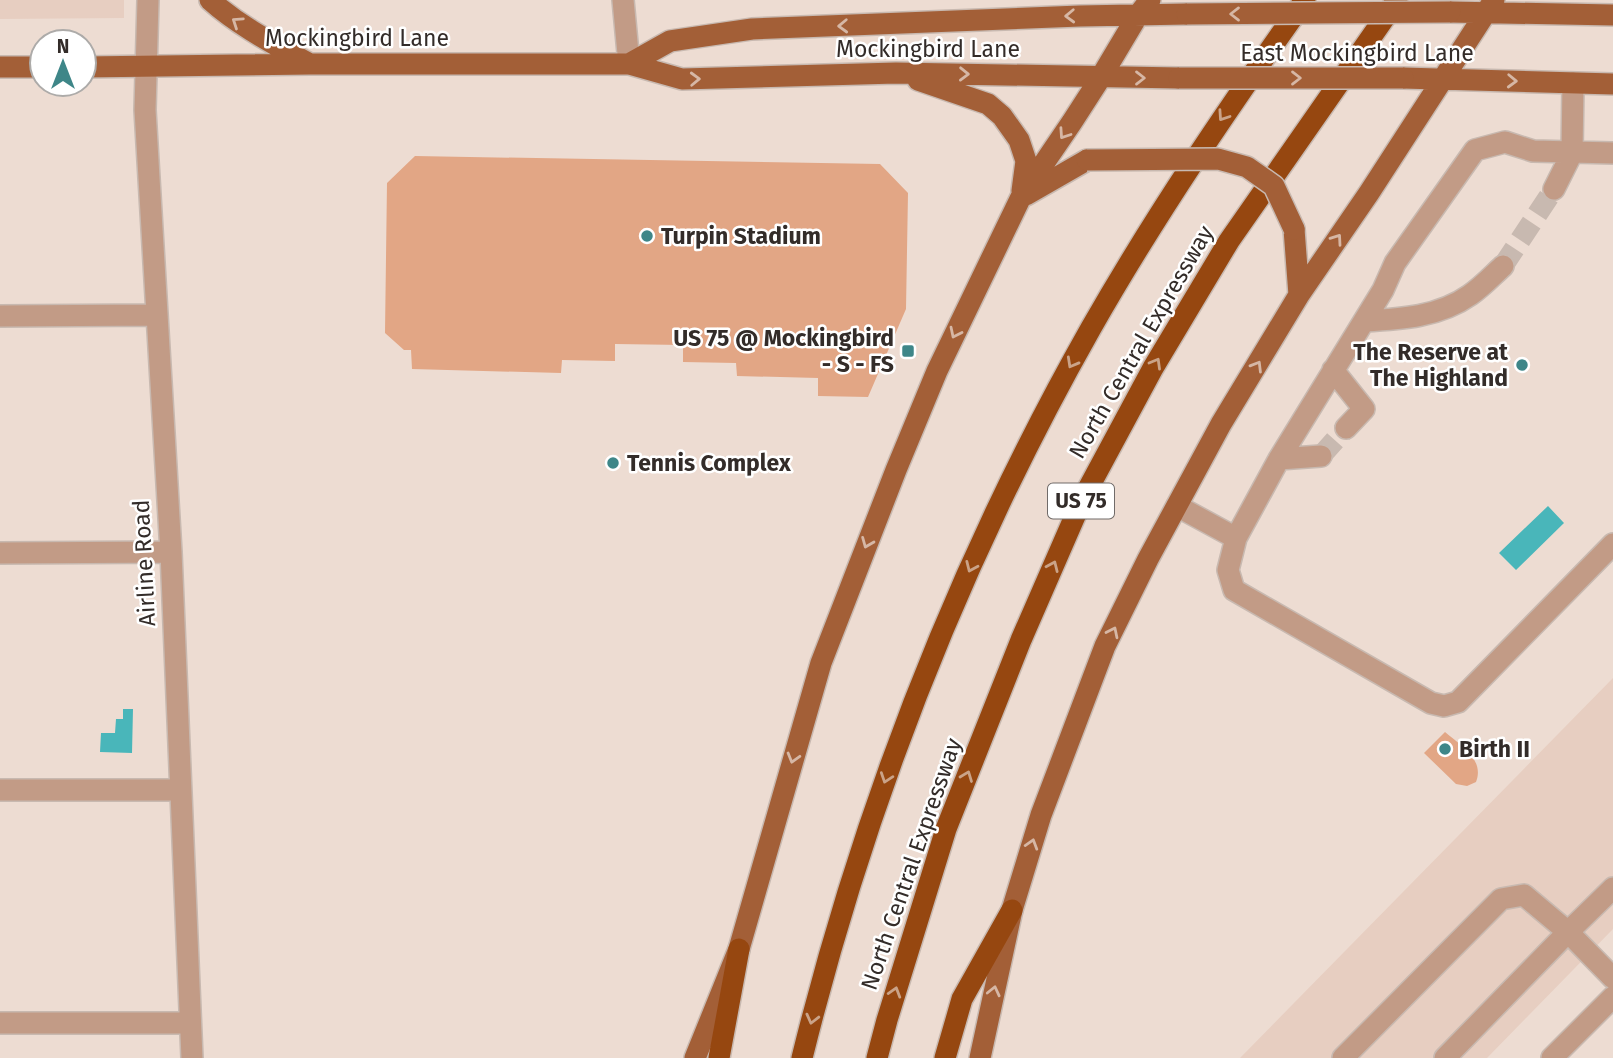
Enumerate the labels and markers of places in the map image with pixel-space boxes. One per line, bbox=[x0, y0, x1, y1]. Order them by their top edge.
place label: Turpin Stadium bbox=[661, 222, 821, 250]
marker: Turpin Stadium bbox=[639, 228, 655, 244]
place label: US 75 @ Mockingbird - S - FS bbox=[673, 324, 894, 378]
place label: The Reserve at The Highland bbox=[1353, 338, 1509, 392]
marker: US 75 @ Mockingbird - S - FS bbox=[900, 343, 916, 359]
marker: The Reserve at The Highland bbox=[1514, 357, 1530, 373]
place label: Tennis Complex bbox=[627, 449, 791, 477]
marker: Tennis Complex bbox=[605, 455, 621, 471]
place label: Birth II bbox=[1459, 735, 1530, 763]
marker: Birth II bbox=[1437, 741, 1453, 757]

